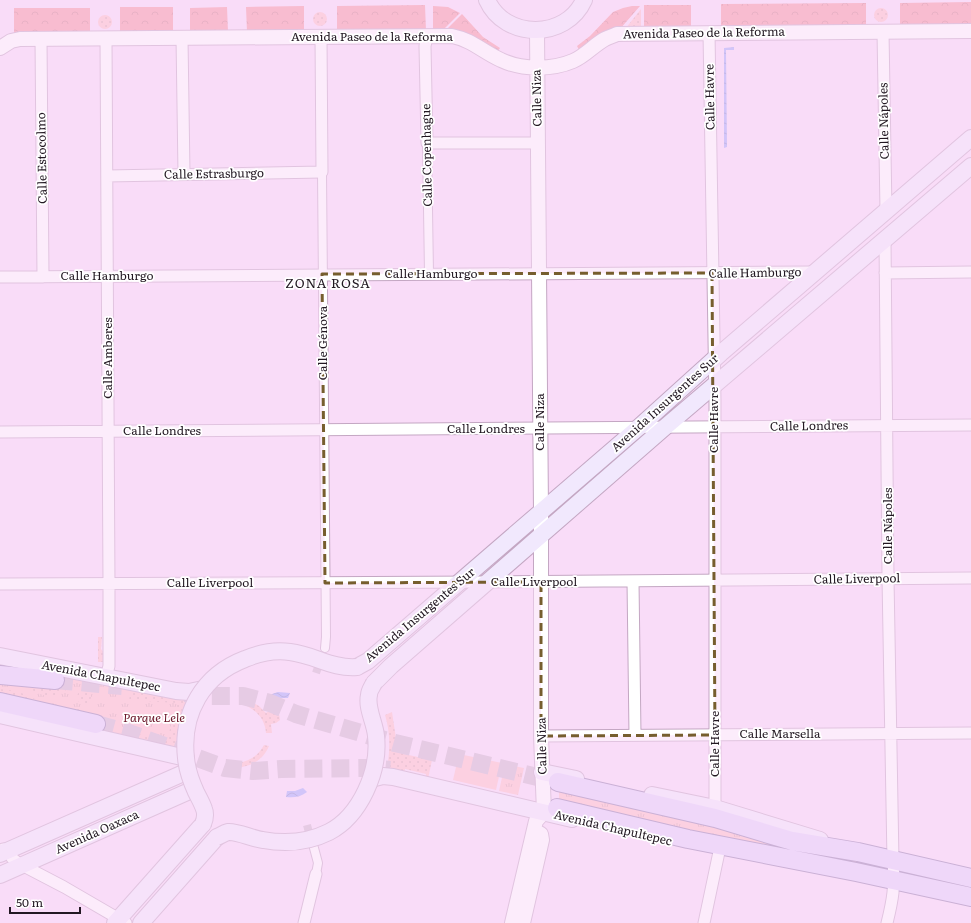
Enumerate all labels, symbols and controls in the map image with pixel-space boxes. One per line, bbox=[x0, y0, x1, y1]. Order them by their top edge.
street label: Avenida Paseo de la Reforma bbox=[623, 22, 786, 42]
street label: Avenida Paseo de la Reforma bbox=[291, 27, 454, 45]
street label: Calle Havre bbox=[699, 64, 719, 130]
street label: Calle Niza bbox=[526, 69, 545, 127]
street label: Calle Nápoles bbox=[873, 82, 893, 160]
street label: Calle Copenhague bbox=[416, 103, 436, 207]
street label: Calle Estocolmo bbox=[31, 112, 51, 204]
street label: Calle Estrasburgo bbox=[164, 163, 264, 183]
street label: Calle Hamburgo bbox=[708, 262, 802, 282]
street label: Calle Hamburgo bbox=[385, 264, 477, 282]
street label: Calle Hamburgo bbox=[61, 266, 153, 284]
district label: ZONA ROSA bbox=[285, 273, 371, 292]
street label: Calle Génova bbox=[313, 305, 331, 380]
street label: Calle Amberes bbox=[98, 317, 116, 399]
street label: Avenida Insurgentes Sur bbox=[607, 349, 722, 456]
street label: Calle Havre bbox=[704, 387, 722, 453]
street label: Calle Niza bbox=[530, 393, 548, 451]
street label: Calle Londres bbox=[770, 415, 849, 435]
street label: Calle Londres bbox=[447, 419, 526, 437]
street label: Calle Londres bbox=[123, 421, 202, 439]
street label: Calle Nápoles bbox=[878, 487, 896, 564]
street label: Avenida Insurgentes Sur bbox=[360, 562, 479, 666]
street label: Calle Liverpool bbox=[814, 568, 900, 588]
street label: Calle Liverpool bbox=[491, 572, 577, 590]
street label: Calle Liverpool bbox=[167, 573, 253, 591]
street label: Avenida Chapultepec bbox=[40, 655, 162, 695]
park label: Parque Lele bbox=[123, 708, 185, 726]
street label: Calle Havre bbox=[705, 711, 723, 777]
street label: Calle Niza bbox=[531, 717, 550, 775]
street label: Calle Marsella bbox=[739, 724, 821, 742]
street label: Avenida Oaxaca bbox=[52, 804, 142, 858]
street label: Avenida Chapultepec bbox=[552, 805, 674, 849]
scale bar bbox=[10, 889, 80, 915]
text: 50 m bbox=[16, 893, 43, 911]

